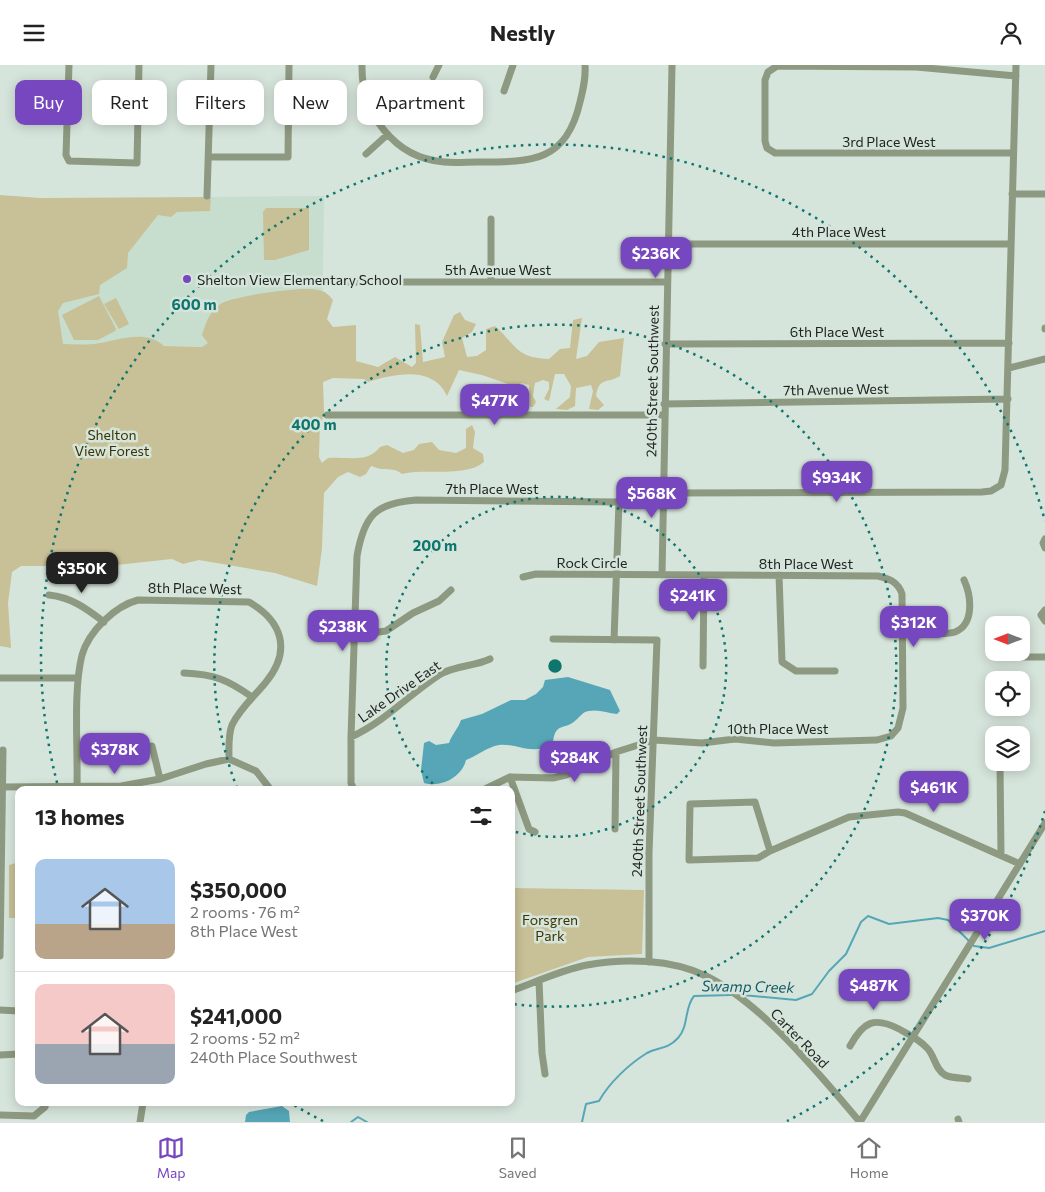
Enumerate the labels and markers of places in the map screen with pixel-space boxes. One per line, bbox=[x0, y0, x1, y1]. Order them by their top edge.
pin: $236K bbox=[621, 237, 691, 279]
place label: Shelton View Elementary School bbox=[197, 271, 402, 288]
marker: Shelton View Elementary School bbox=[181, 273, 193, 285]
pin: $477K bbox=[460, 383, 530, 426]
pin: $934K bbox=[802, 461, 872, 503]
pin: $568K bbox=[617, 477, 687, 519]
pin: $350K bbox=[47, 551, 117, 594]
pin: $241K bbox=[658, 579, 728, 621]
pin: $312K bbox=[879, 605, 949, 648]
pin: $238K bbox=[308, 609, 378, 652]
centre of rings bbox=[546, 657, 564, 675]
pin: $378K bbox=[80, 733, 150, 775]
pin: $284K bbox=[540, 741, 610, 783]
pin: $461K bbox=[899, 771, 969, 813]
pin: $370K bbox=[950, 899, 1020, 941]
pin: $487K bbox=[839, 969, 909, 1011]

